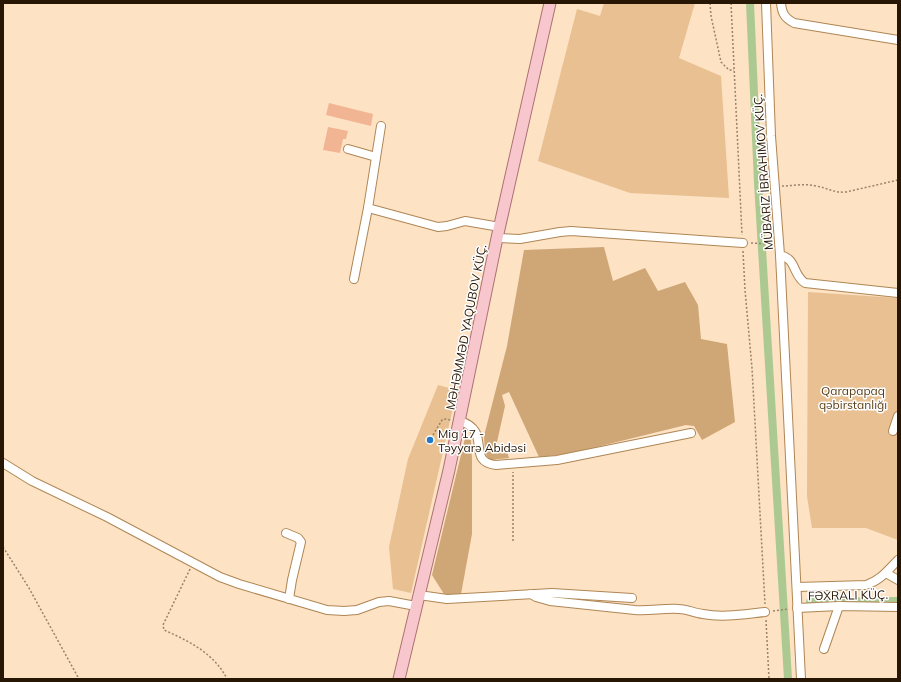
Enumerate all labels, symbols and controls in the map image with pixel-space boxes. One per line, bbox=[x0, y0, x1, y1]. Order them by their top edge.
street label: MÜBARIZ İBRAHIMOV KÜÇ. bbox=[750, 93, 776, 251]
street label: MƏHƏMMƏD YAQUBOV KÜÇ. bbox=[443, 243, 489, 411]
park label: Qarapapaq qəbirstanlığı bbox=[819, 383, 887, 412]
place label: Mig 17 - Təyyarə Abidəsi bbox=[438, 426, 526, 455]
marker: Mig 17 - Təyyarə Abidəsi bbox=[425, 435, 435, 445]
street label: FƏXRALI KÜÇ. bbox=[808, 587, 888, 603]

